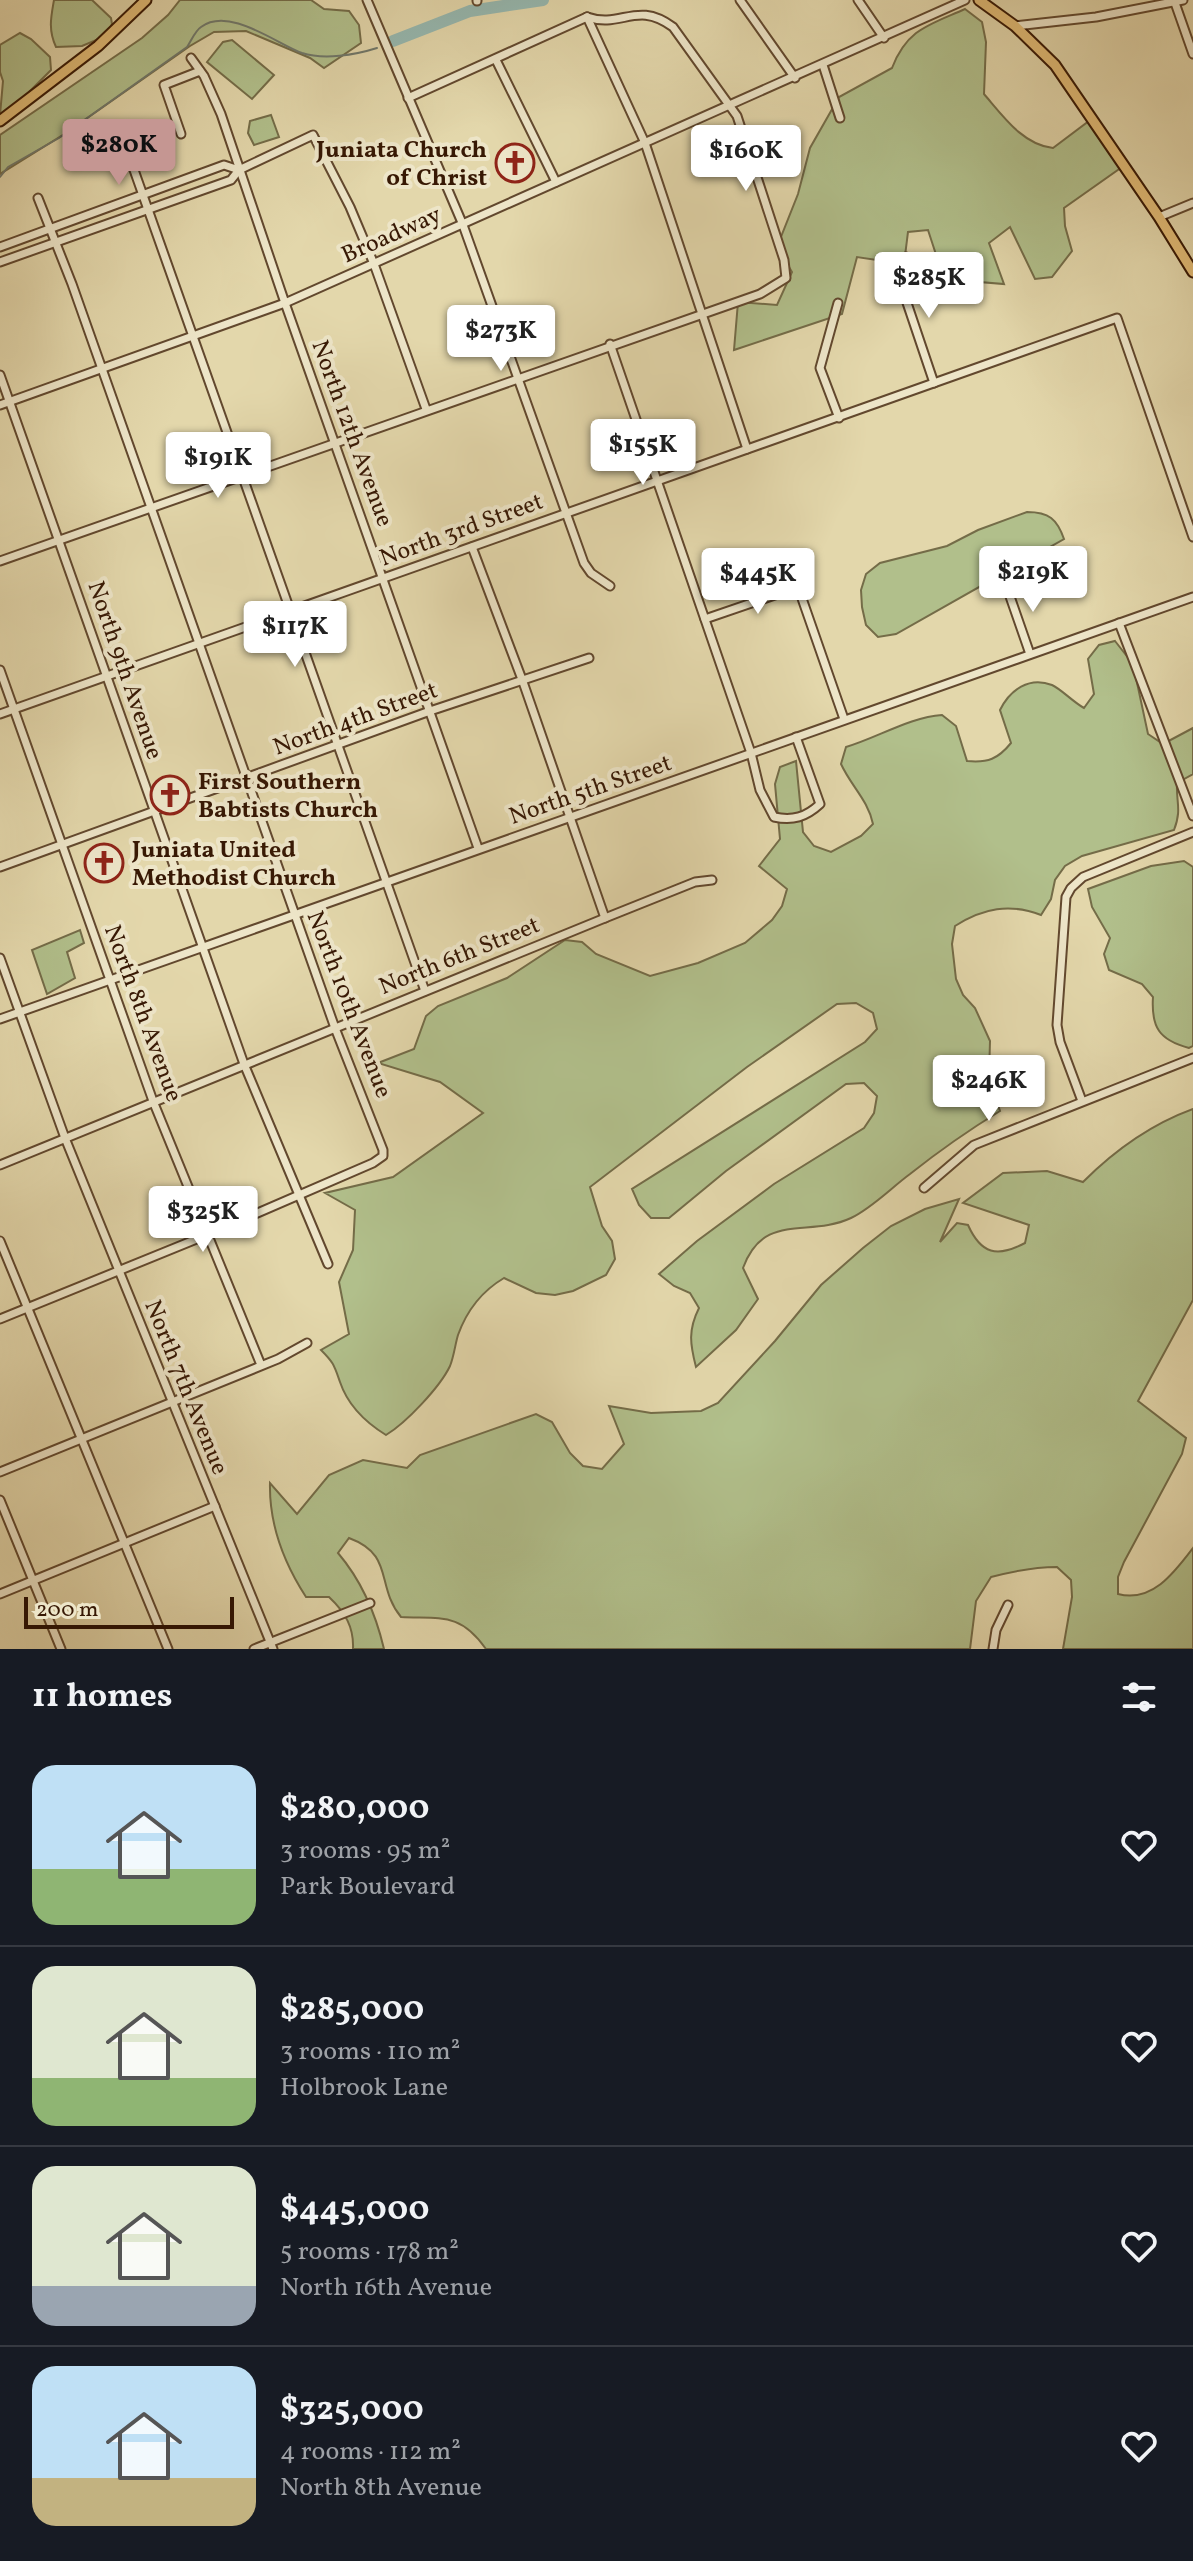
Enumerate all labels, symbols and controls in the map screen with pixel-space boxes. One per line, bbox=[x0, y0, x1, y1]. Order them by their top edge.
pin: $280K bbox=[63, 119, 175, 187]
pin: $160K bbox=[690, 125, 802, 193]
text: $280K bbox=[80, 127, 158, 163]
text: $160K bbox=[709, 133, 783, 169]
place label: Juniata Church of Christ bbox=[315, 134, 487, 196]
church icon: Juniata Church of Christ bbox=[494, 142, 536, 184]
street label: Broadway bbox=[336, 199, 447, 273]
pin: $285K bbox=[873, 252, 985, 320]
text: $285K bbox=[893, 260, 966, 296]
pin: $273K bbox=[445, 305, 557, 373]
text: $273K bbox=[465, 313, 537, 349]
street label: North 12th Avenue bbox=[302, 336, 401, 532]
pin: $155K bbox=[587, 419, 699, 487]
text: $155K bbox=[609, 427, 677, 463]
pin: $191K bbox=[162, 432, 274, 500]
text: $191K bbox=[184, 440, 252, 476]
street label: North 3rd Street bbox=[375, 486, 548, 576]
pin: $219K bbox=[977, 546, 1089, 614]
pin: $445K bbox=[702, 548, 814, 616]
text: $219K bbox=[997, 554, 1069, 590]
text: $445K bbox=[720, 556, 796, 592]
street label: North 9th Avenue bbox=[78, 577, 171, 764]
pin: $117K bbox=[239, 601, 351, 669]
text: $117K bbox=[262, 609, 328, 645]
street label: North 4th Street bbox=[269, 674, 443, 765]
street label: North 5th Street bbox=[505, 747, 677, 835]
place label: First Southern Babtists Church bbox=[198, 766, 378, 828]
church icon: First Southern Babtists Church bbox=[149, 774, 191, 816]
place label: Juniata United Methodist Church bbox=[131, 834, 336, 896]
church icon: Juniata United Methodist Church bbox=[83, 842, 125, 884]
street label: North 10th Avenue bbox=[297, 906, 399, 1103]
street label: North 6th Street bbox=[374, 909, 545, 1005]
street label: North 8th Avenue bbox=[94, 920, 190, 1107]
pin: $246K bbox=[933, 1055, 1045, 1123]
text: $246K bbox=[951, 1063, 1027, 1099]
pin: $325K bbox=[147, 1186, 259, 1254]
text: $325K bbox=[167, 1194, 239, 1230]
street label: North 7th Avenue bbox=[135, 1295, 236, 1480]
scale bar bbox=[24, 1593, 234, 1629]
text: 200 m bbox=[36, 1595, 98, 1626]
text: 11 homes bbox=[32, 1674, 172, 1721]
icon: filters bbox=[1117, 1675, 1161, 1719]
text: $280,000 bbox=[280, 1786, 429, 1833]
icon: home bbox=[96, 1797, 192, 1893]
icon: heart bbox=[1117, 1823, 1161, 1867]
text: 3 rooms · 95 m² bbox=[280, 1833, 450, 1869]
text: Park Boulevard bbox=[280, 1869, 455, 1905]
text: $285,000 bbox=[280, 1987, 424, 2034]
icon: home bbox=[96, 1998, 192, 2094]
icon: heart bbox=[1117, 2024, 1161, 2068]
text: 3 rooms · 110 m² bbox=[280, 2034, 460, 2070]
text: Holbrook Lane bbox=[280, 2070, 448, 2106]
text: $445,000 bbox=[280, 2187, 429, 2234]
icon: home bbox=[96, 2198, 192, 2294]
icon: heart bbox=[1117, 2224, 1161, 2268]
text: 5 rooms · 178 m² bbox=[280, 2234, 459, 2270]
text: North 16th Avenue bbox=[280, 2270, 492, 2306]
text: $325,000 bbox=[280, 2387, 424, 2434]
icon: home bbox=[96, 2398, 192, 2494]
icon: heart bbox=[1117, 2424, 1161, 2468]
text: 4 rooms · 112 m² bbox=[280, 2434, 461, 2470]
text: North 8th Avenue bbox=[280, 2470, 482, 2506]

